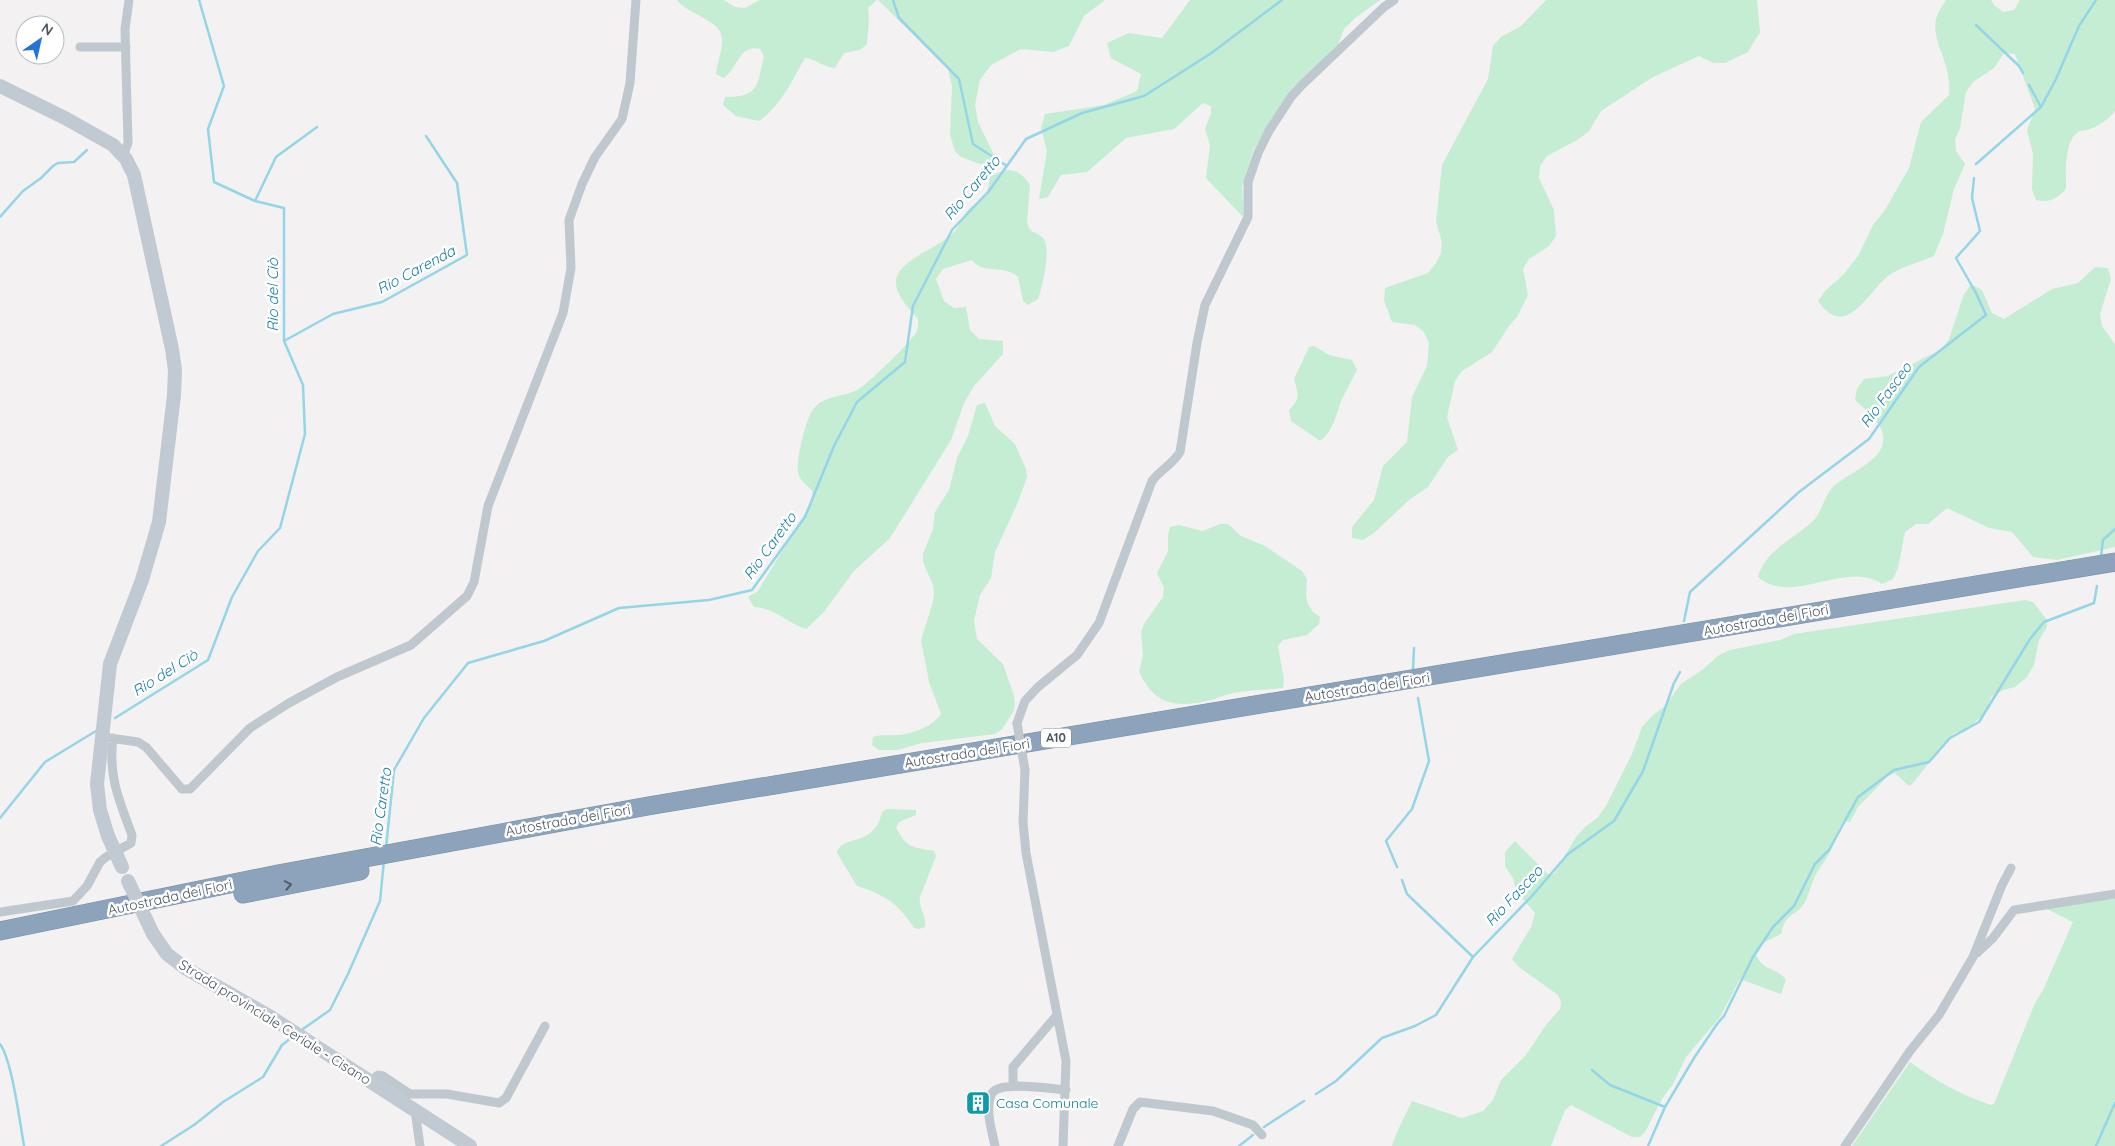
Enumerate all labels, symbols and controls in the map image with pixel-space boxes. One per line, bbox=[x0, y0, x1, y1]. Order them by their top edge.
north arrow bbox=[15, 15, 65, 65]
text: N bbox=[38, 19, 57, 40]
water label: Rio Caretto bbox=[939, 151, 1005, 224]
water label: Rio Carenda bbox=[373, 241, 459, 298]
water label: Rio del Ciò bbox=[263, 257, 282, 332]
water label: Rio Fasceo bbox=[1856, 358, 1916, 431]
water label: Rio Caretto bbox=[739, 508, 801, 583]
street label: Autostrada dei Fiori bbox=[1702, 600, 1830, 640]
water label: Rio del Ciò bbox=[128, 645, 202, 700]
street label: Autostrada dei Fiori bbox=[1303, 668, 1431, 706]
road number: A10 bbox=[1041, 728, 1071, 748]
street label: Autostrada dei Fiori bbox=[903, 734, 1031, 772]
water label: Rio Caretto bbox=[366, 766, 395, 847]
street label: Autostrada dei Fiori bbox=[504, 800, 632, 840]
water label: Rio Fasceo bbox=[1481, 861, 1547, 930]
street label: Autostrada dei Fiori bbox=[106, 875, 234, 919]
one-way arrow bbox=[284, 880, 292, 891]
street label: Strada provinciale Ceriale - Cisano bbox=[176, 955, 374, 1089]
building icon: Casa Comunale bbox=[965, 1090, 991, 1116]
place label: Casa Comunale bbox=[996, 1094, 1099, 1112]

